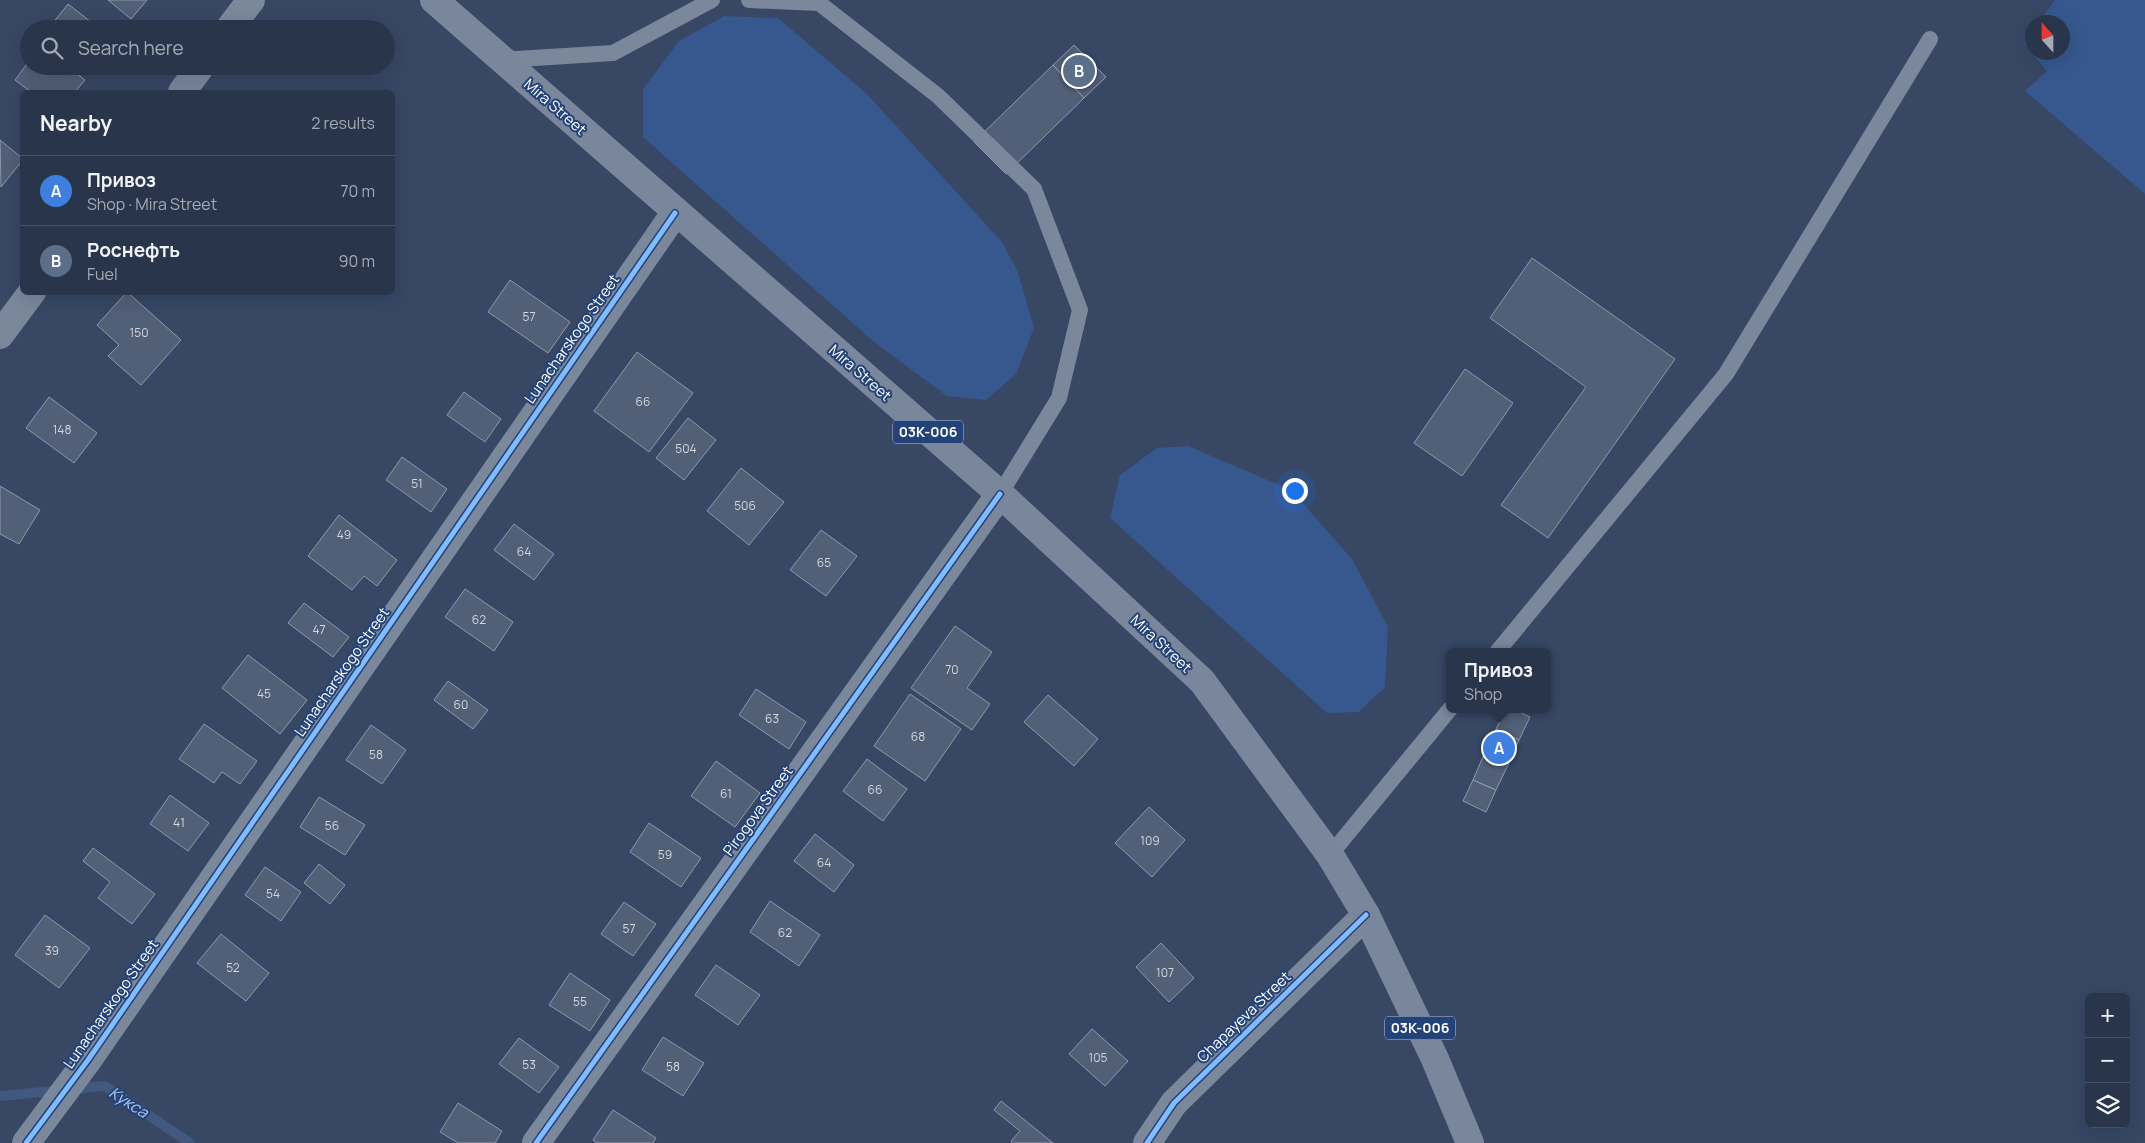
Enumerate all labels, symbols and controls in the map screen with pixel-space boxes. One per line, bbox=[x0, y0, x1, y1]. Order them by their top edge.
north arrow bbox=[2025, 15, 2070, 60]
search box bbox=[20, 20, 395, 75]
icon: search bbox=[38, 34, 66, 62]
text: Search here bbox=[78, 35, 184, 61]
pin: B bbox=[1063, 52, 1095, 90]
street label: Mira Street bbox=[520, 74, 591, 140]
text: Nearby bbox=[40, 109, 112, 137]
text: 2 results bbox=[311, 112, 375, 134]
text: Привоз bbox=[87, 167, 156, 193]
text: A bbox=[51, 180, 61, 202]
text: 70 m bbox=[340, 180, 375, 202]
text: Shop · Mira Street bbox=[87, 193, 217, 215]
text: Роснефть bbox=[87, 237, 180, 263]
text: B bbox=[51, 250, 61, 272]
text: 90 m bbox=[339, 250, 375, 272]
text: Fuel bbox=[87, 263, 118, 285]
street label: Lunacharskogo Street bbox=[519, 270, 624, 408]
house number: 57 bbox=[523, 308, 535, 325]
house number: 150 bbox=[130, 324, 148, 341]
street label: Mira Street bbox=[825, 340, 896, 406]
house number: 66 bbox=[636, 393, 650, 410]
house number: 148 bbox=[53, 421, 71, 438]
road number: 03К-006 bbox=[893, 421, 963, 444]
house number: 504 bbox=[675, 440, 697, 457]
house number: 51 bbox=[411, 475, 423, 492]
your location bbox=[1282, 478, 1308, 504]
house number: 506 bbox=[734, 497, 756, 514]
house number: 49 bbox=[337, 526, 351, 543]
house number: 64 bbox=[517, 543, 531, 560]
house number: 65 bbox=[817, 554, 831, 571]
street label: Lunacharskogo Street bbox=[289, 603, 394, 741]
street label: Mira Street bbox=[1126, 610, 1197, 677]
house number: 62 bbox=[472, 611, 486, 628]
house number: 47 bbox=[312, 621, 326, 638]
popup bbox=[1446, 648, 1551, 713]
text: Привоз bbox=[1464, 657, 1533, 683]
house number: 70 bbox=[945, 661, 959, 678]
text: Shop bbox=[1464, 683, 1502, 705]
house number: 45 bbox=[257, 685, 271, 702]
house number: 60 bbox=[454, 696, 468, 713]
house number: 63 bbox=[765, 710, 779, 727]
house number: 68 bbox=[911, 728, 925, 745]
pin: A bbox=[1483, 729, 1515, 767]
house number: 58 bbox=[369, 746, 383, 763]
street label: Pirogova Street bbox=[718, 761, 797, 860]
house number: 66 bbox=[868, 781, 882, 798]
house number: 61 bbox=[720, 785, 732, 802]
house number: 41 bbox=[173, 814, 185, 831]
house number: 56 bbox=[325, 817, 339, 834]
house number: 109 bbox=[1140, 832, 1160, 849]
house number: 59 bbox=[658, 846, 672, 863]
house number: 64 bbox=[817, 854, 831, 871]
house number: 54 bbox=[266, 885, 280, 902]
house number: 57 bbox=[623, 920, 635, 937]
house number: 62 bbox=[778, 924, 792, 941]
street label: Lunacharskogo Street bbox=[58, 935, 163, 1073]
house number: 39 bbox=[45, 942, 59, 959]
house number: 52 bbox=[226, 959, 240, 976]
house number: 107 bbox=[1156, 964, 1174, 981]
street label: Chapayeva Street bbox=[1192, 966, 1295, 1067]
house number: 55 bbox=[573, 993, 587, 1010]
map controls bbox=[2085, 993, 2130, 1128]
button: + bbox=[2085, 993, 2130, 1038]
road number: 03К-006 bbox=[1385, 1016, 1455, 1040]
button: − bbox=[2085, 1038, 2130, 1083]
house number: 105 bbox=[1089, 1049, 1108, 1066]
house number: 53 bbox=[522, 1056, 536, 1073]
house number: 58 bbox=[666, 1058, 680, 1075]
water label: Кукса bbox=[105, 1081, 154, 1123]
button: layers bbox=[2085, 1083, 2130, 1128]

